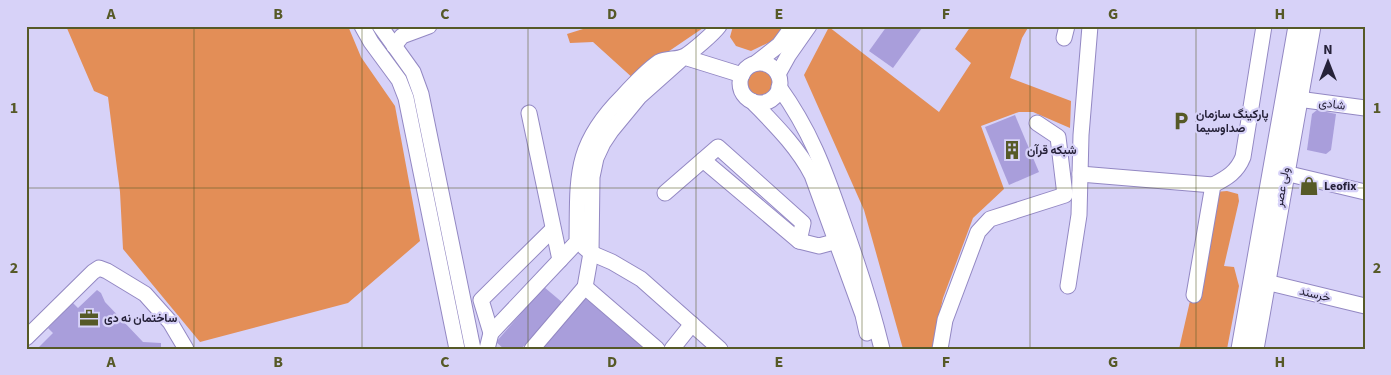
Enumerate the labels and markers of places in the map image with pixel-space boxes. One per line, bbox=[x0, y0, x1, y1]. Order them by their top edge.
place label: پارکینگ سازمان صداوسیما bbox=[1196, 106, 1269, 137]
parking icon: پارکینگ سازمان صداوسیما bbox=[1170, 110, 1192, 132]
building icon: شبکه قرآن bbox=[1001, 139, 1023, 161]
place label: شبکه قرآن bbox=[1027, 142, 1077, 159]
shop icon: Leofix bbox=[1298, 175, 1320, 197]
place label: Leofix bbox=[1324, 178, 1356, 195]
office icon: ساختمان نه دی bbox=[78, 307, 100, 329]
place label: ساختمان نه دی bbox=[104, 310, 178, 327]

